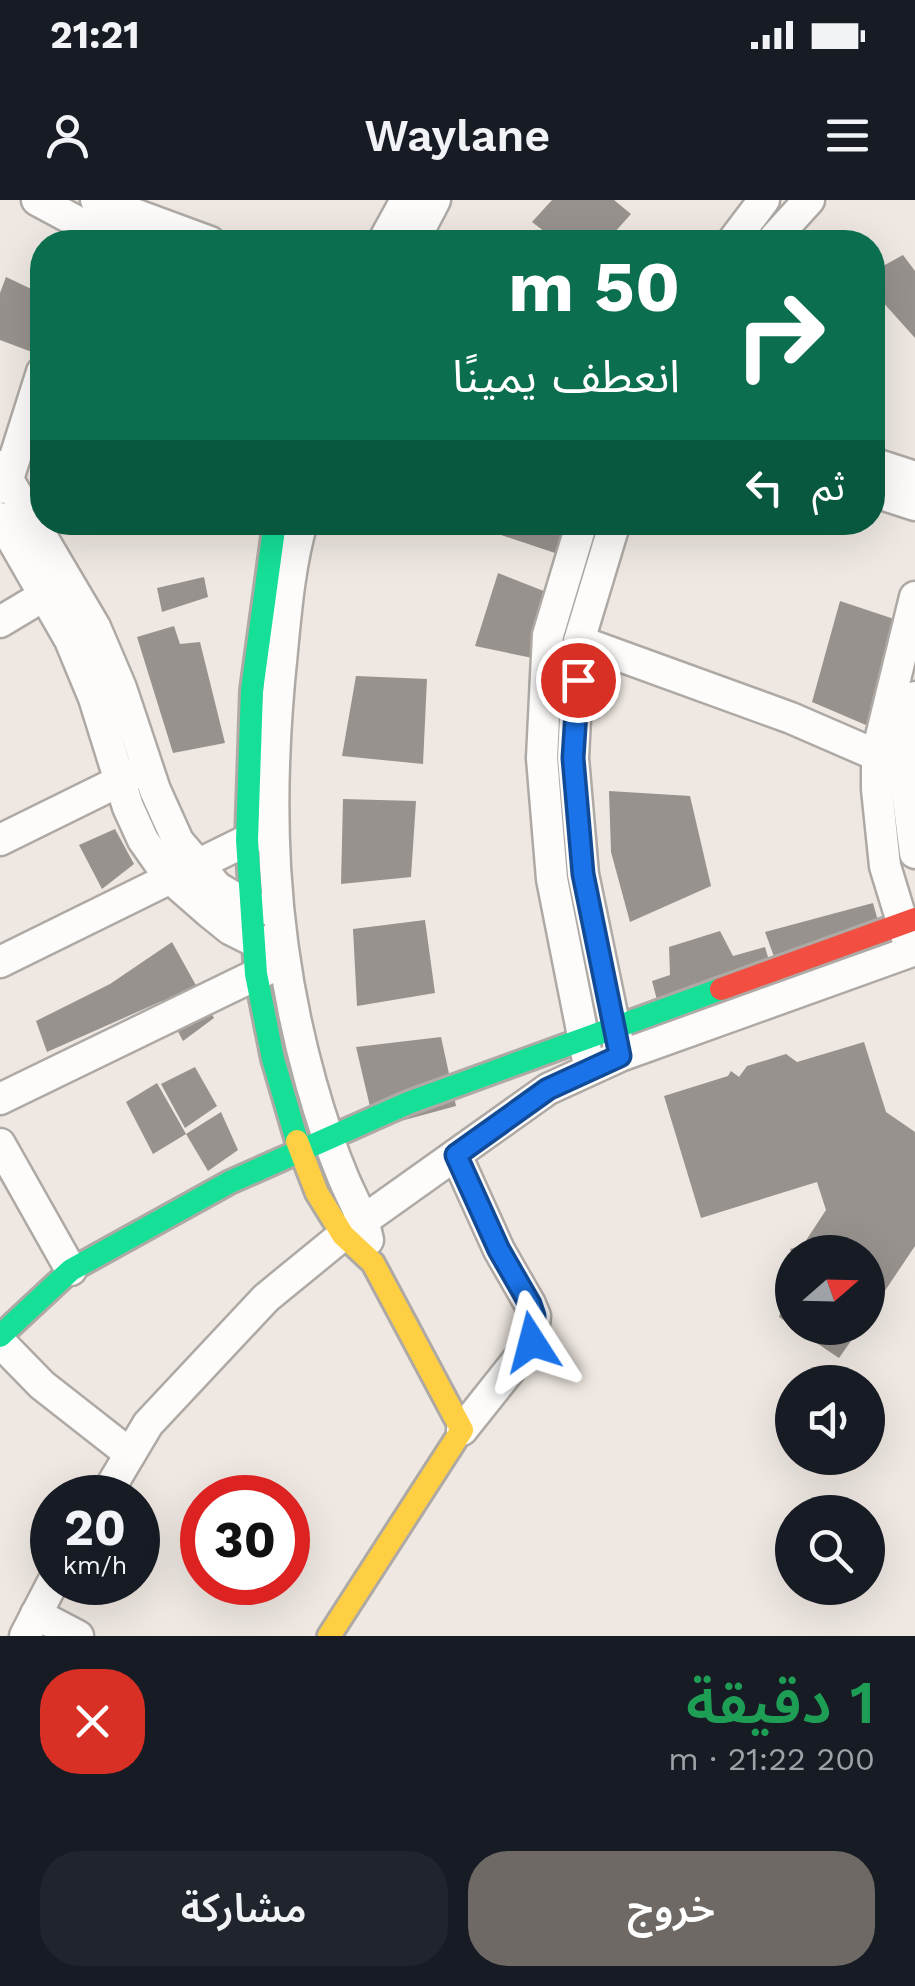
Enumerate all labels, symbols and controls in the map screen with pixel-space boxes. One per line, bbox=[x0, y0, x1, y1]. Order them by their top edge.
text: 21:21 bbox=[50, 13, 140, 57]
icon: person bbox=[40, 108, 95, 163]
icon: menu bbox=[820, 108, 875, 163]
text: Waylane bbox=[365, 109, 550, 162]
text: 50 m bbox=[508, 246, 680, 328]
icon: right bbox=[715, 270, 845, 400]
text: انعطف يمينًا bbox=[452, 350, 680, 403]
icon: left bbox=[737, 460, 792, 515]
text: ثم bbox=[812, 465, 845, 509]
pin bbox=[536, 638, 621, 723]
icon: arrive bbox=[551, 653, 606, 708]
north arrow bbox=[775, 1235, 885, 1345]
map controls bbox=[775, 1235, 885, 1605]
position arrow bbox=[480, 1290, 584, 1394]
button: sound bbox=[775, 1365, 885, 1475]
speed limit sign: 30 bbox=[180, 1475, 310, 1605]
button: search bbox=[775, 1495, 885, 1605]
text: 20 bbox=[64, 1498, 126, 1557]
text: km/h bbox=[63, 1551, 127, 1580]
text: 1 دقيقة bbox=[686, 1667, 875, 1738]
button: close bbox=[40, 1669, 145, 1774]
text: 200 m · 21:22 bbox=[668, 1740, 875, 1778]
button: مشاركة bbox=[40, 1851, 448, 1966]
button: خروج bbox=[468, 1851, 875, 1966]

